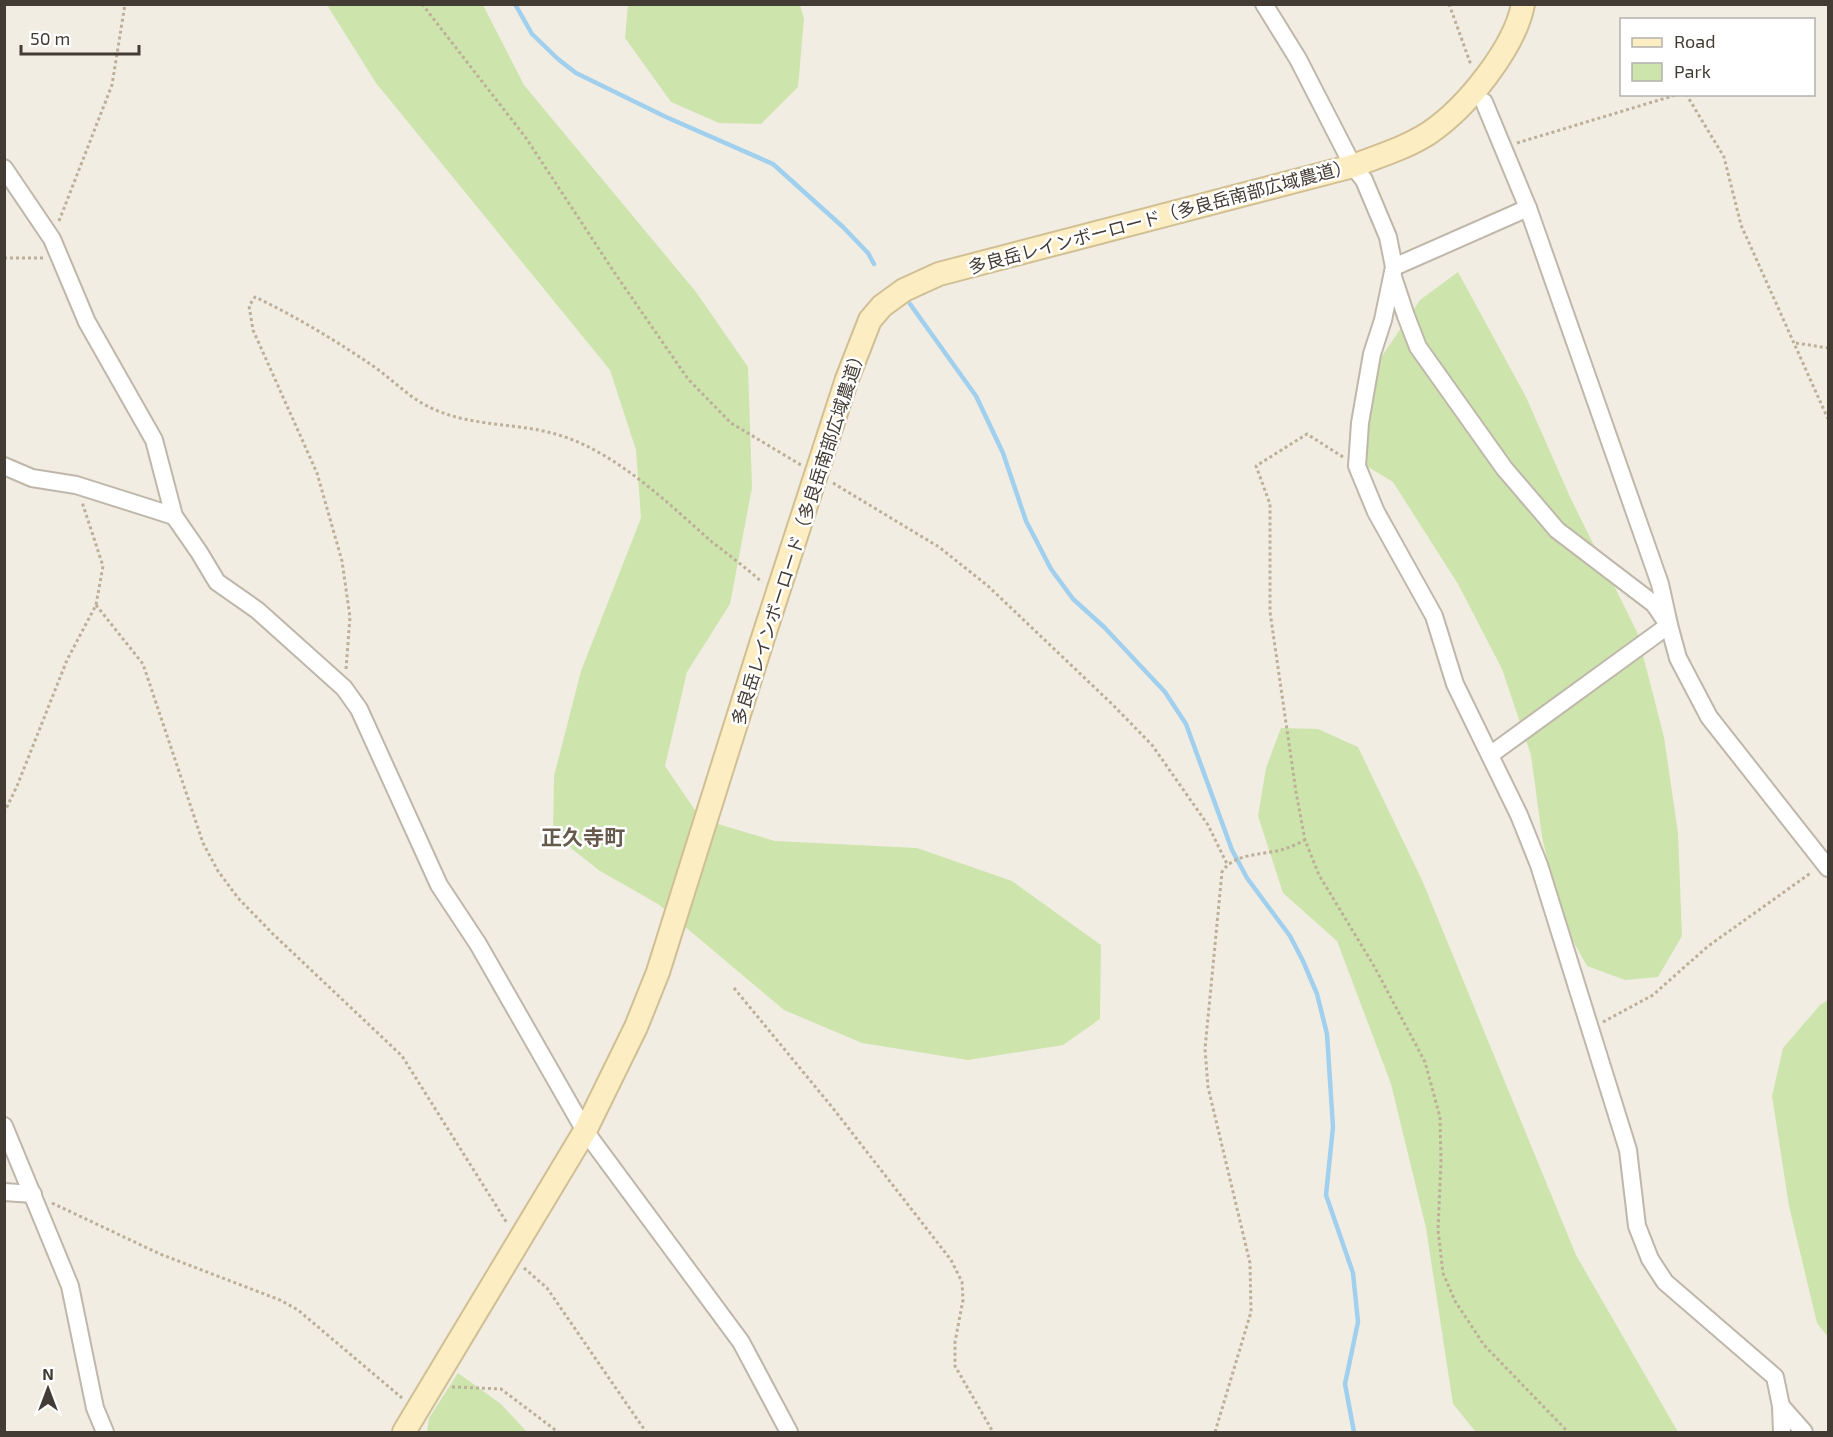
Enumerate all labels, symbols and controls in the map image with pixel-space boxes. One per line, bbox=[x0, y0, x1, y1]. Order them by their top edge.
scale bar bbox=[21, 18, 140, 56]
legend bbox=[1620, 18, 1815, 96]
text: 50 m bbox=[30, 27, 70, 49]
text: Road bbox=[1674, 30, 1715, 52]
text: Park bbox=[1674, 60, 1711, 82]
street label: 多良岳レインボーロード（多良岳南部広域農道） bbox=[966, 154, 1354, 278]
street label: 多良岳レインボーロード（多良岳南部広域農道） bbox=[726, 344, 870, 728]
district label: 正久寺町 bbox=[541, 824, 625, 849]
north arrow bbox=[18, 1359, 78, 1419]
text: N bbox=[42, 1364, 54, 1383]

